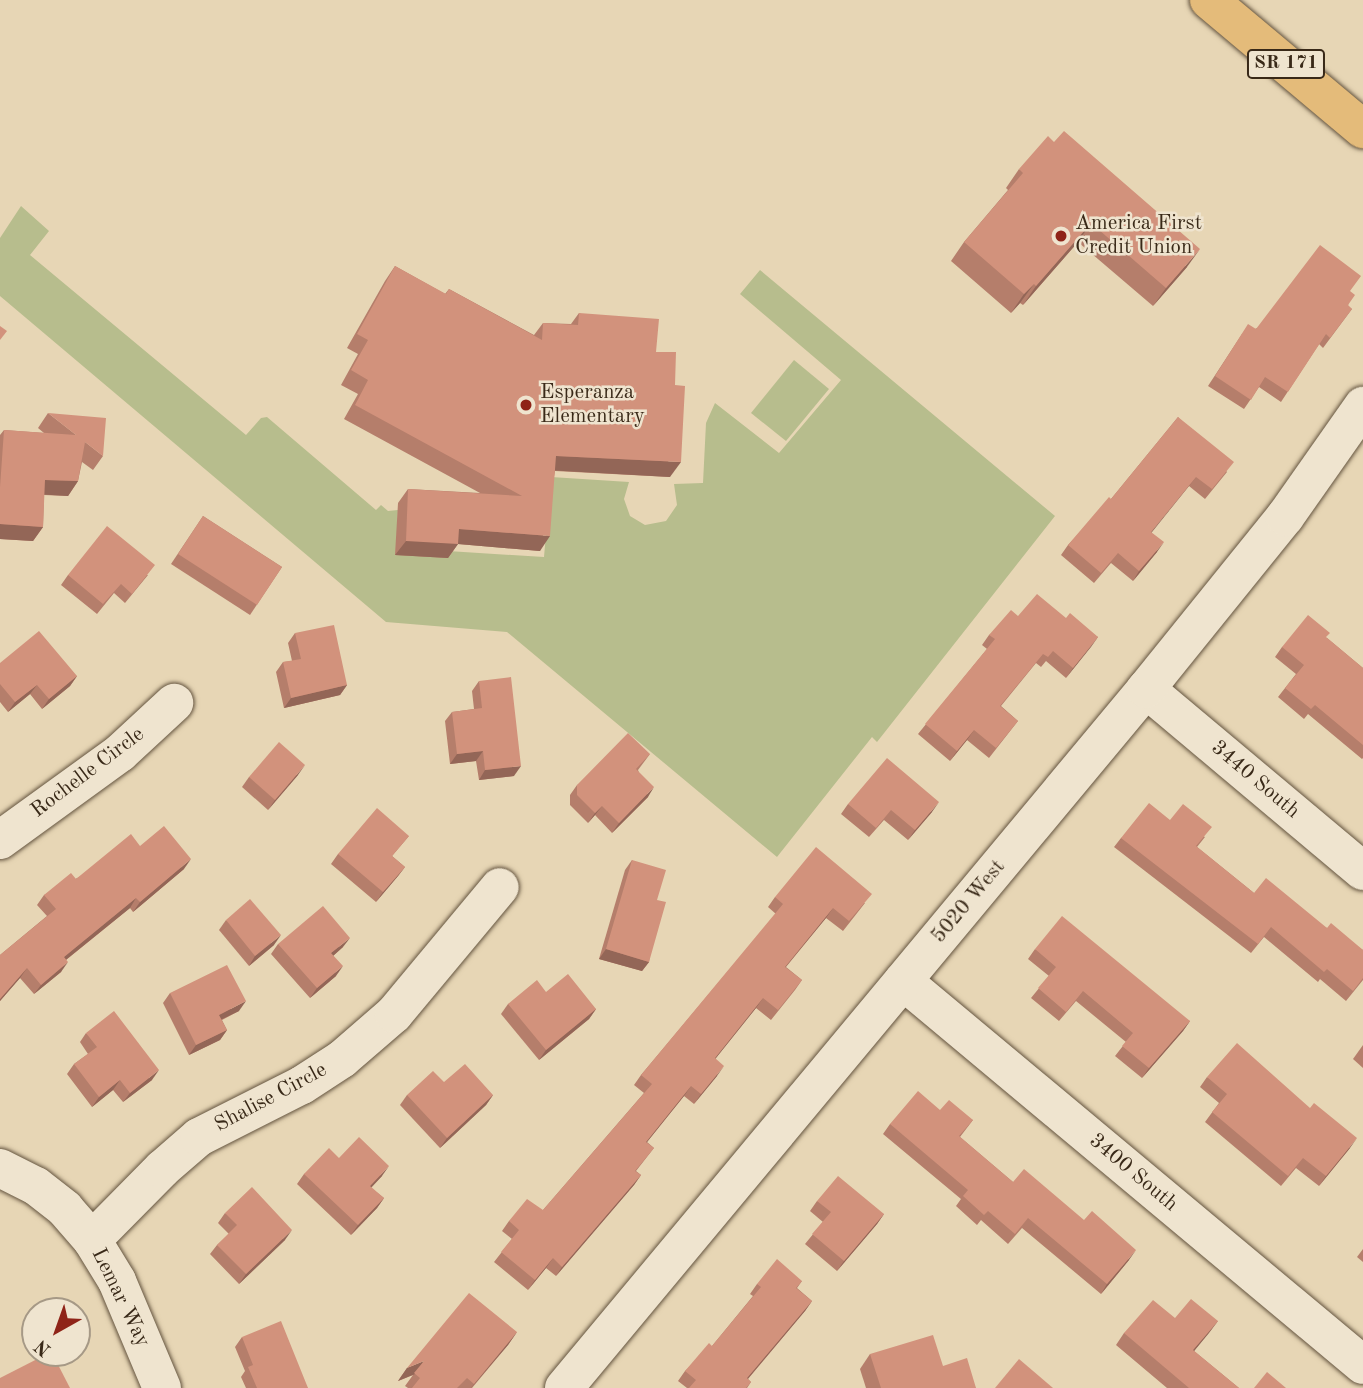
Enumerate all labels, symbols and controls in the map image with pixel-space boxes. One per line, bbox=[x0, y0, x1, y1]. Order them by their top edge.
road number: SR 171 bbox=[1246, 48, 1326, 80]
place label: America First Credit Union bbox=[1075, 211, 1202, 261]
marker: America First Credit Union bbox=[1053, 228, 1069, 244]
place label: Esperanza Elementary bbox=[540, 380, 645, 430]
marker: Esperanza Elementary bbox=[518, 397, 534, 413]
street label: Rochelle Circle bbox=[26, 722, 150, 824]
street label: 3440 South bbox=[1206, 736, 1304, 824]
street label: 5020 West bbox=[927, 855, 1011, 949]
street label: Shalise Circle bbox=[210, 1058, 332, 1138]
street label: 3400 South bbox=[1084, 1129, 1182, 1217]
street label: Lemar Way bbox=[85, 1244, 155, 1352]
north arrow bbox=[21, 1297, 91, 1367]
text: N bbox=[32, 1335, 55, 1359]

